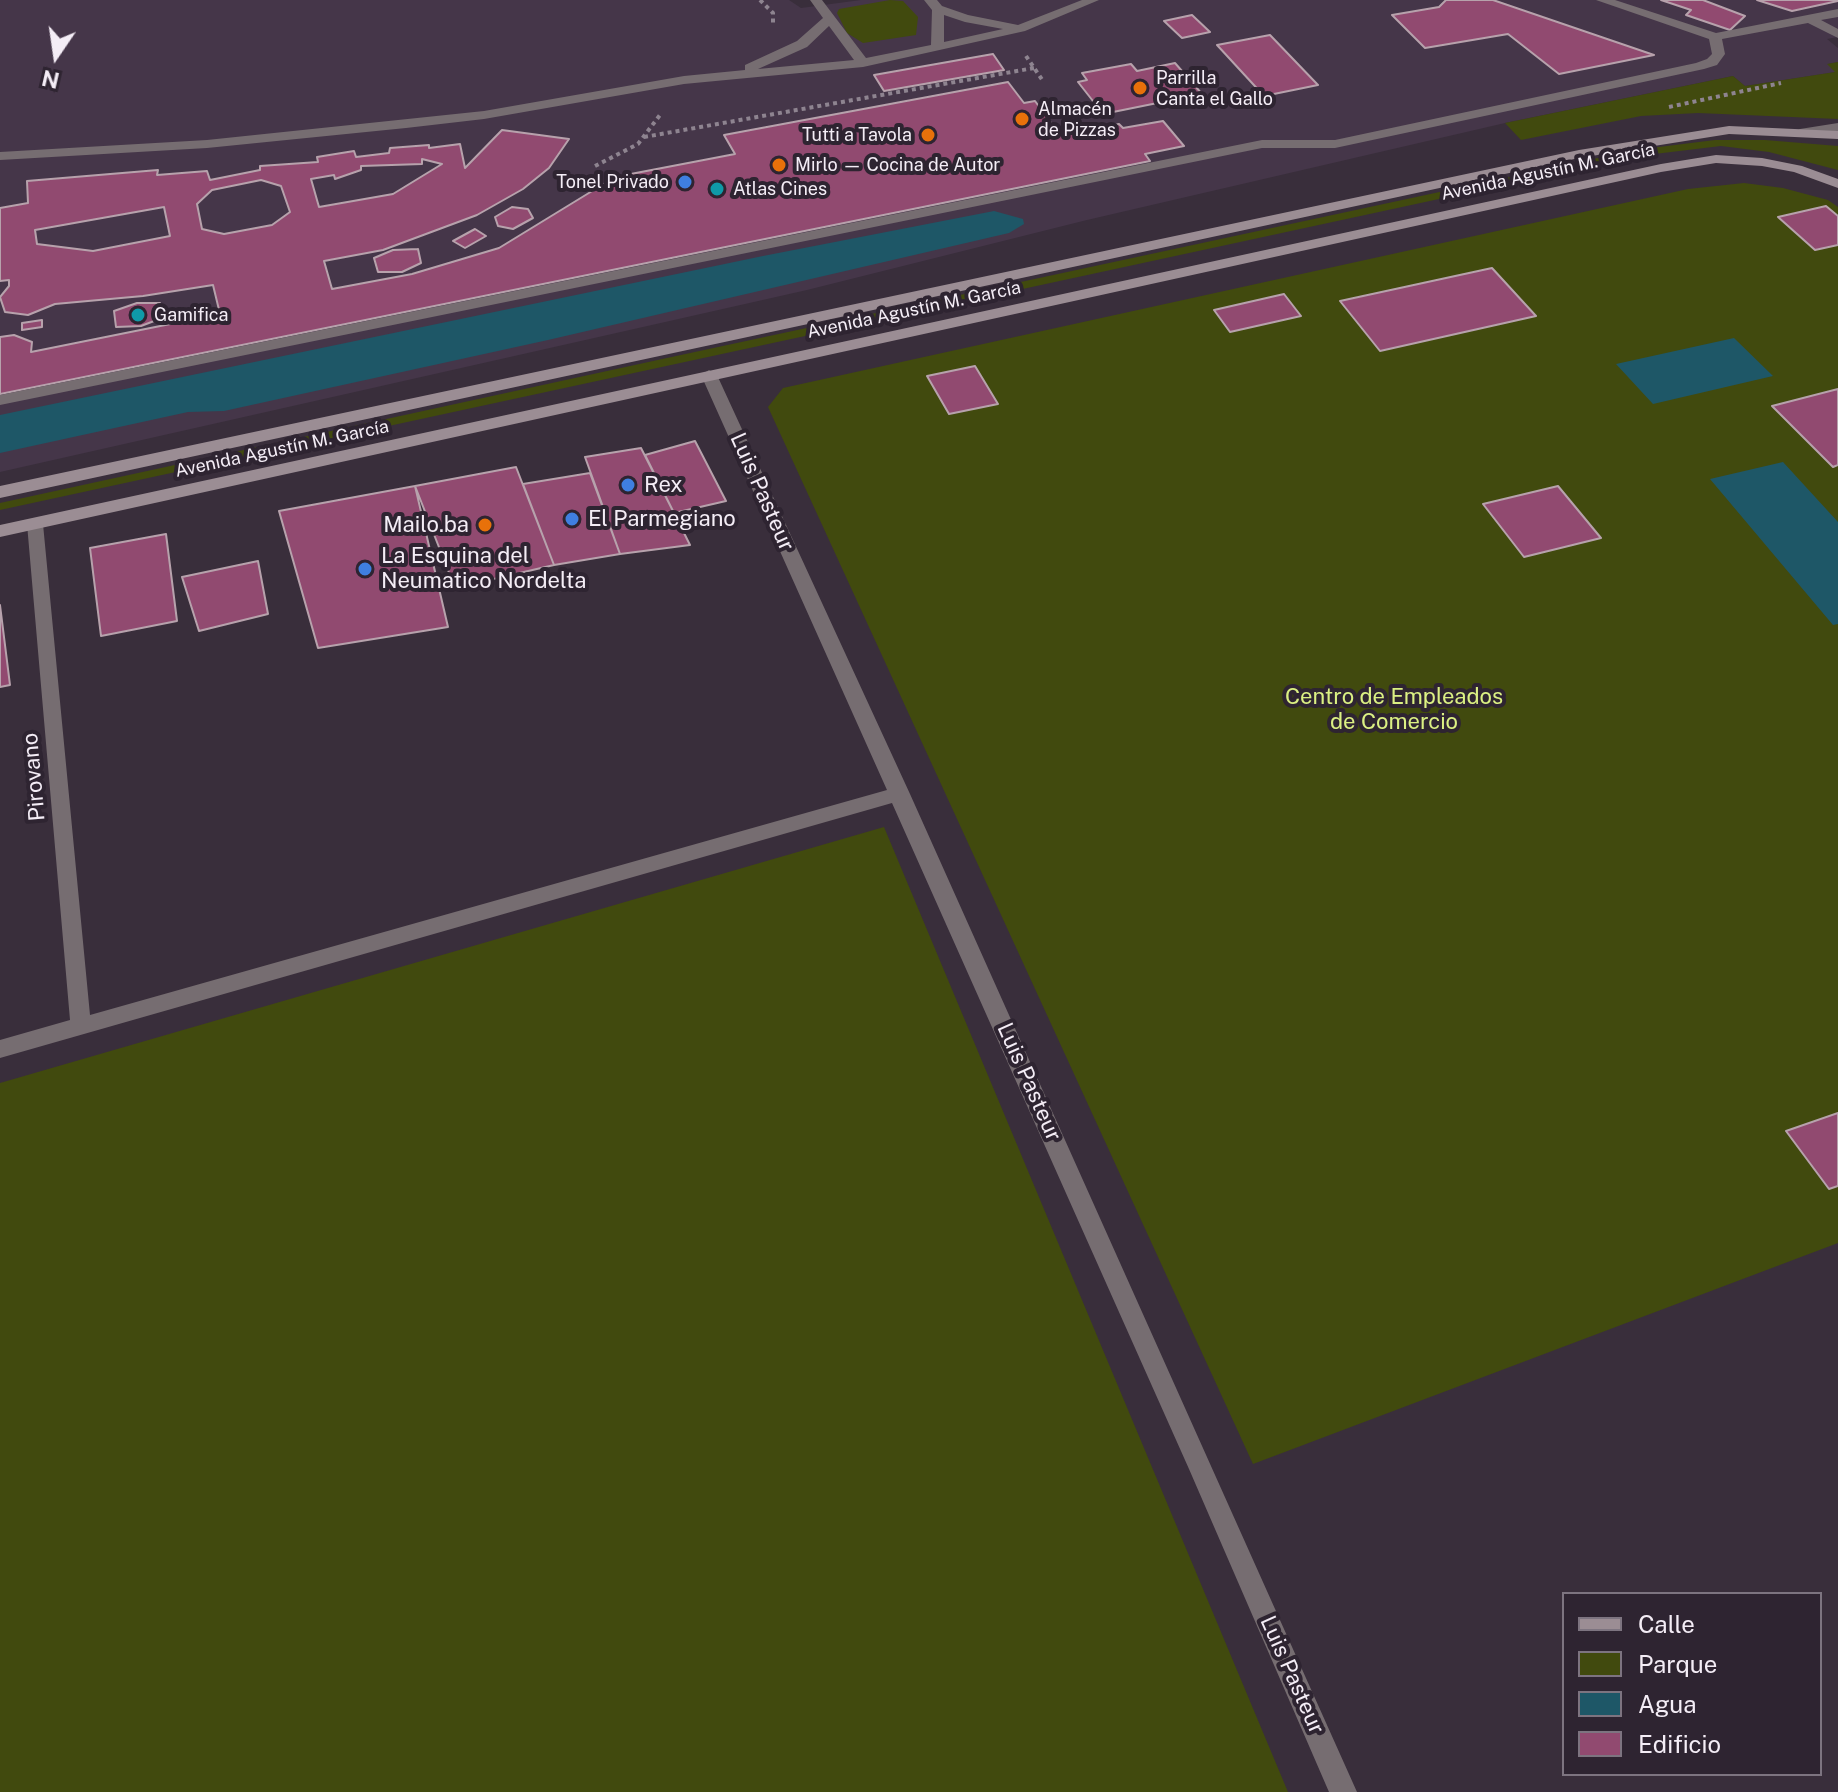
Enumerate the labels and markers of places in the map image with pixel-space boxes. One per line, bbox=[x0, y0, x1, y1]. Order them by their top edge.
place label: Parrilla Canta el Gallo bbox=[1156, 67, 1273, 110]
marker: Parrilla Canta el Gallo bbox=[1131, 79, 1149, 97]
place label: Almacén de Pizzas bbox=[1038, 98, 1116, 140]
marker: Almacén de Pizzas bbox=[1013, 110, 1031, 128]
place label: Tutti a Tavola bbox=[802, 124, 912, 146]
marker: Tutti a Tavola bbox=[919, 126, 937, 144]
place label: Mirlo — Cocina de Autor bbox=[795, 154, 1000, 176]
marker: Mirlo — Cocina de Autor bbox=[770, 156, 788, 174]
place label: Tonel Privado bbox=[556, 171, 669, 193]
marker: Tonel Privado bbox=[676, 173, 694, 191]
place label: Atlas Cines bbox=[733, 178, 827, 200]
marker: Atlas Cines bbox=[708, 180, 726, 198]
place label: Gamifica bbox=[154, 304, 228, 326]
marker: Gamifica bbox=[129, 306, 147, 324]
place label: Rex bbox=[644, 472, 683, 498]
marker: Rex bbox=[619, 476, 637, 494]
place label: El Parmegiano bbox=[588, 506, 736, 532]
marker: El Parmegiano bbox=[563, 510, 581, 528]
place label: Mailo.ba bbox=[383, 512, 469, 538]
marker: Mailo.ba bbox=[476, 516, 494, 534]
place label: La Esquina del Neumatico Nordelta bbox=[381, 543, 586, 594]
marker: La Esquina del Neumatico Nordelta bbox=[356, 560, 374, 578]

